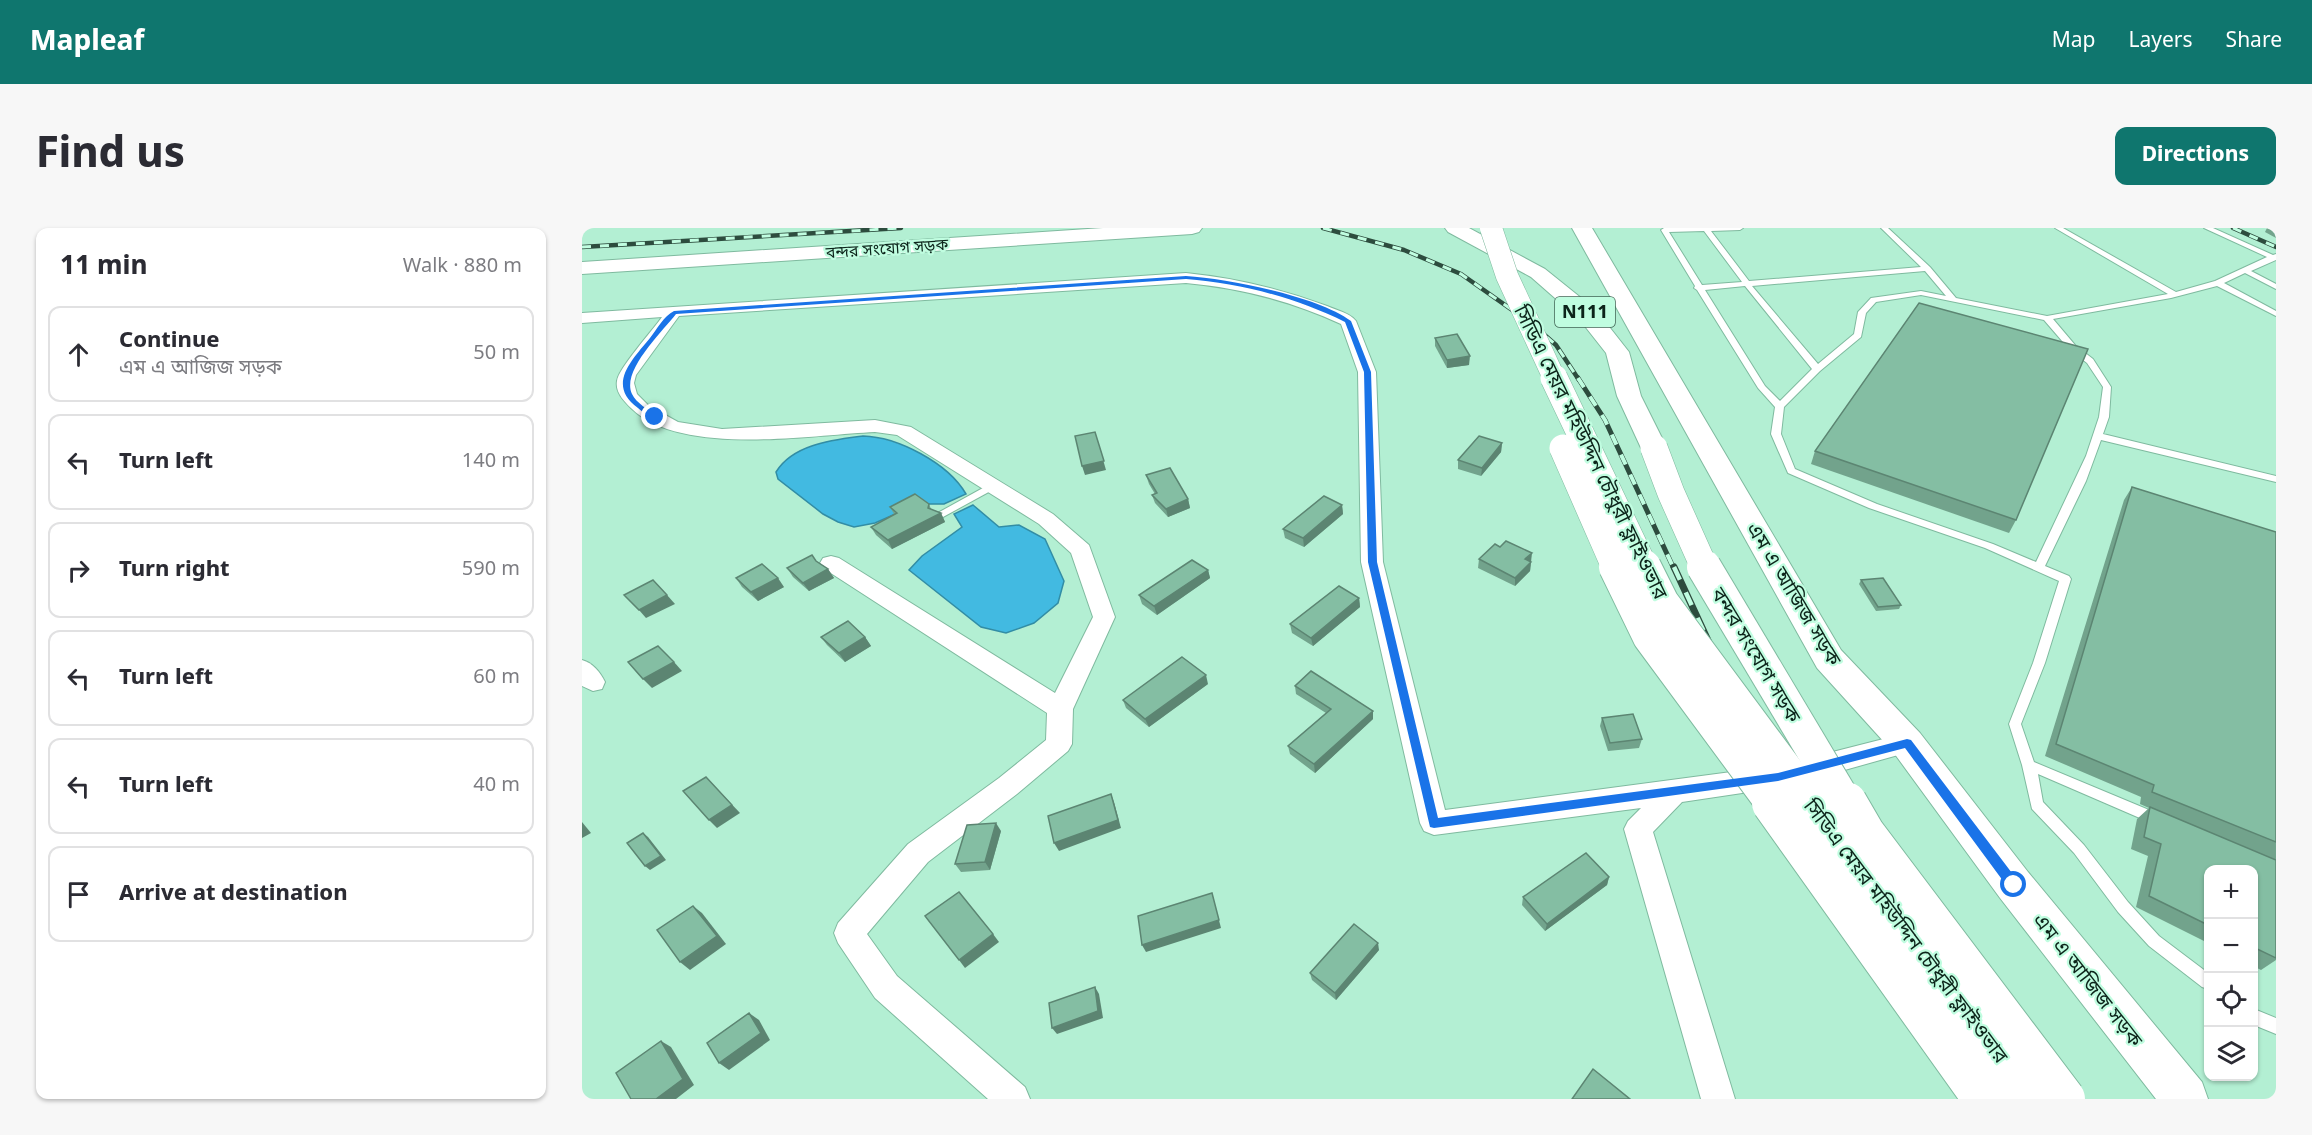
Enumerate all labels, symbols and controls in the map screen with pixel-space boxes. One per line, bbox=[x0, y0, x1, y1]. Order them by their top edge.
text: Mapleaf bbox=[30, 24, 144, 61]
text: Map bbox=[2052, 28, 2096, 56]
text: Layers bbox=[2129, 28, 2193, 56]
text: Share bbox=[2226, 28, 2282, 56]
button: Directions bbox=[2115, 127, 2276, 185]
text: Find us bbox=[36, 128, 185, 184]
street label: বন্দর সংযোগ সড়ক bbox=[824, 235, 950, 265]
text: 11 min bbox=[60, 250, 147, 285]
text: Walk · 880 m bbox=[403, 254, 522, 280]
road number: N111 bbox=[1555, 297, 1615, 327]
street label: সিডিএ মেয়র মহিউদ্দিন চৌধুরী ফ্লাইওভার bbox=[1506, 300, 1673, 605]
text: Continue bbox=[119, 327, 220, 356]
icon: ahead bbox=[62, 338, 95, 371]
text: 50 m bbox=[473, 341, 520, 367]
text: এম এ আজিজ সড়ক bbox=[119, 356, 282, 382]
route end bbox=[641, 403, 667, 429]
icon: left bbox=[62, 446, 95, 479]
text: Turn left bbox=[119, 448, 213, 477]
text: 140 m bbox=[462, 449, 520, 475]
street label: এম এ আজিজ সড়ক bbox=[1739, 518, 1847, 672]
icon: right bbox=[62, 554, 95, 587]
text: Turn right bbox=[119, 556, 230, 585]
text: 590 m bbox=[462, 557, 520, 583]
street label: বন্দর সংযোগ সড়ক bbox=[1703, 583, 1805, 729]
icon: left bbox=[62, 662, 95, 695]
text: Turn left bbox=[119, 664, 213, 693]
text: 60 m bbox=[473, 665, 520, 691]
icon: left bbox=[62, 770, 95, 803]
text: Turn left bbox=[119, 772, 213, 801]
text: 40 m bbox=[473, 773, 520, 799]
street label: সিডিএ মেয়র মহিউদ্দিন চৌধুরী ফ্লাইওভার bbox=[1796, 794, 2014, 1070]
map controls bbox=[2204, 865, 2258, 1081]
button: + bbox=[2204, 865, 2258, 919]
route start bbox=[2000, 871, 2026, 897]
icon: arrive bbox=[62, 878, 95, 911]
text: Arrive at destination bbox=[119, 880, 348, 909]
street label: এম এ আজিজ সড়ক bbox=[2026, 908, 2148, 1054]
button: − bbox=[2204, 919, 2258, 973]
button: locate bbox=[2204, 973, 2258, 1027]
button: layers bbox=[2204, 1027, 2258, 1081]

